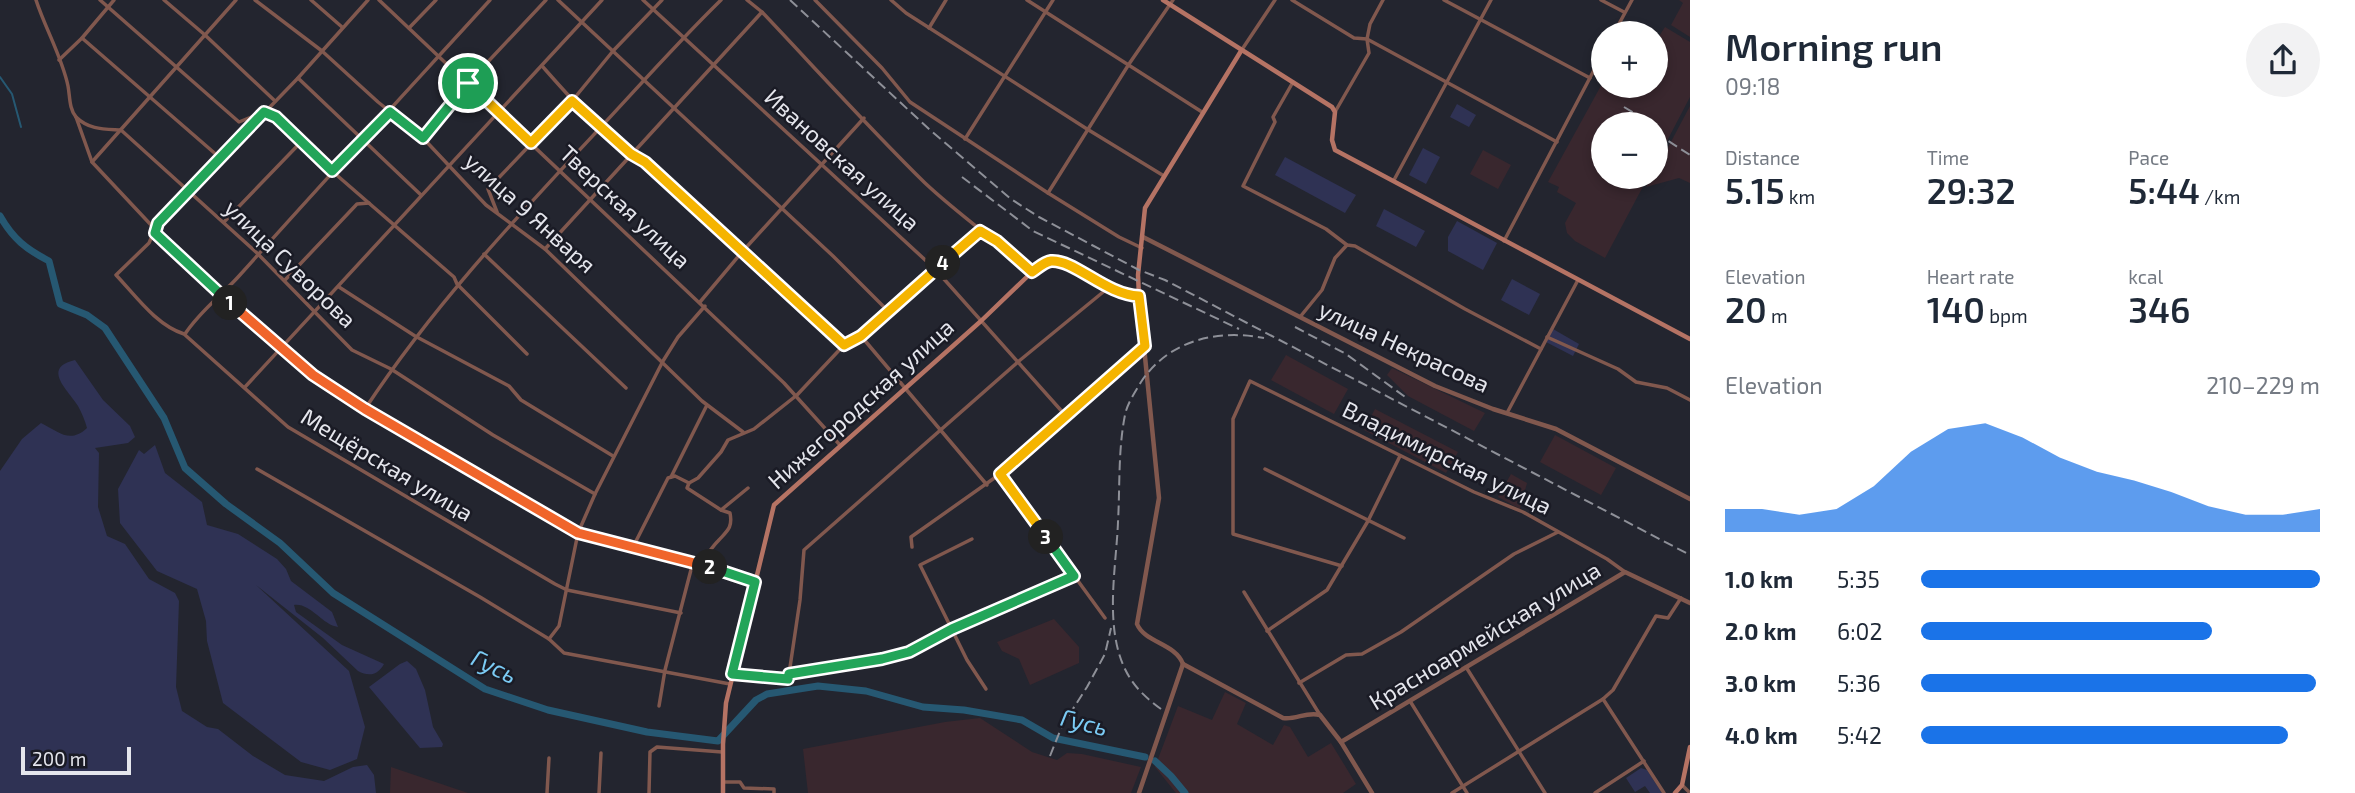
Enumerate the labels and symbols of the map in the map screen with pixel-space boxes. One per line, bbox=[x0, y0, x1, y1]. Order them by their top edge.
pin bbox=[438, 53, 498, 113]
street label: Ивановская улица bbox=[759, 82, 926, 237]
street label: Тверская улица bbox=[554, 139, 697, 275]
street label: улица 9 Января bbox=[459, 146, 602, 279]
street label: улица Суворова bbox=[218, 193, 362, 334]
pin: 4 bbox=[926, 246, 960, 280]
pin: 1 bbox=[212, 286, 247, 320]
street label: улица Некрасова bbox=[1314, 294, 1494, 399]
street label: Нижегородская улица bbox=[762, 312, 960, 495]
street label: Владимирская улица bbox=[1338, 394, 1557, 521]
street label: Мещёрская улица bbox=[296, 402, 479, 527]
pin: 3 bbox=[1028, 520, 1064, 554]
pin: 2 bbox=[692, 550, 728, 584]
street label: Красноармейская улица bbox=[1364, 555, 1606, 716]
water label: Гусь bbox=[467, 642, 522, 689]
water label: Гусь bbox=[1058, 702, 1111, 741]
scale bar bbox=[21, 744, 131, 776]

